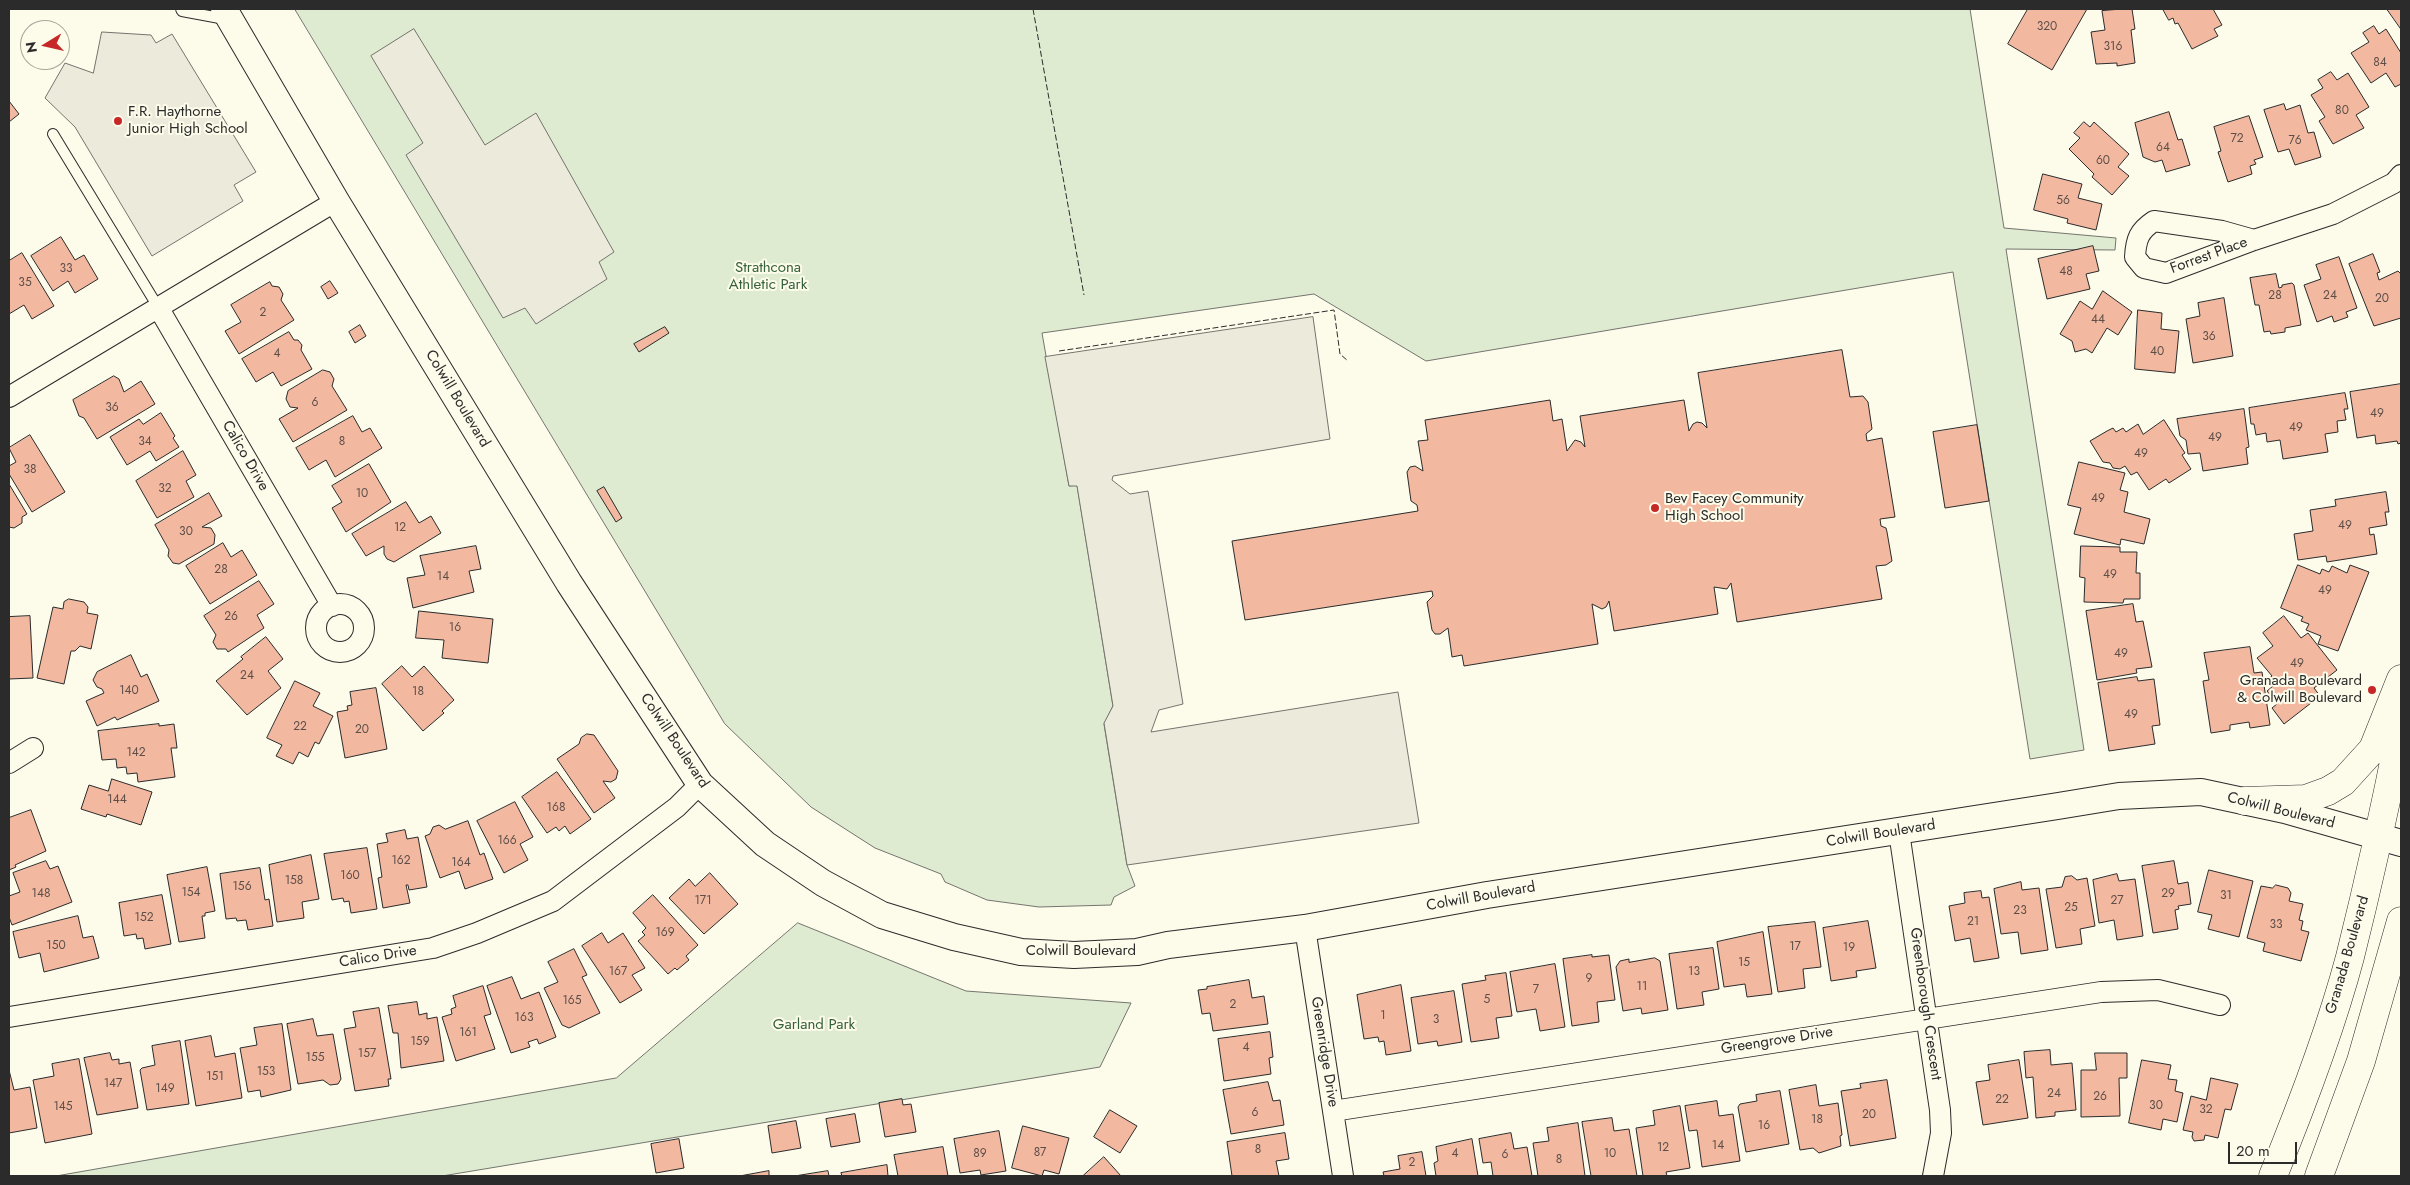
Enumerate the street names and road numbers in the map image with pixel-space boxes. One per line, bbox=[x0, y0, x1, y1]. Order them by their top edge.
street label: Forrest Place bbox=[2168, 234, 2250, 278]
street label: Colwill Boulevard bbox=[421, 347, 493, 451]
street label: Calico Drive bbox=[218, 418, 272, 494]
street label: Colwill Boulevard bbox=[636, 690, 712, 792]
street label: Colwill Boulevard bbox=[2225, 789, 2337, 833]
street label: Colwill Boulevard bbox=[1825, 816, 1937, 852]
street label: Colwill Boulevard bbox=[1425, 879, 1537, 915]
street label: Granada Boulevard bbox=[2323, 894, 2373, 1016]
street label: Greenborough Crescent bbox=[1905, 927, 1945, 1081]
street label: Calico Drive bbox=[338, 942, 418, 972]
street label: Colwill Boulevard bbox=[1026, 942, 1136, 960]
street label: Greenridge Drive bbox=[1306, 995, 1342, 1109]
street label: Greengrove Drive bbox=[1720, 1023, 1834, 1059]

